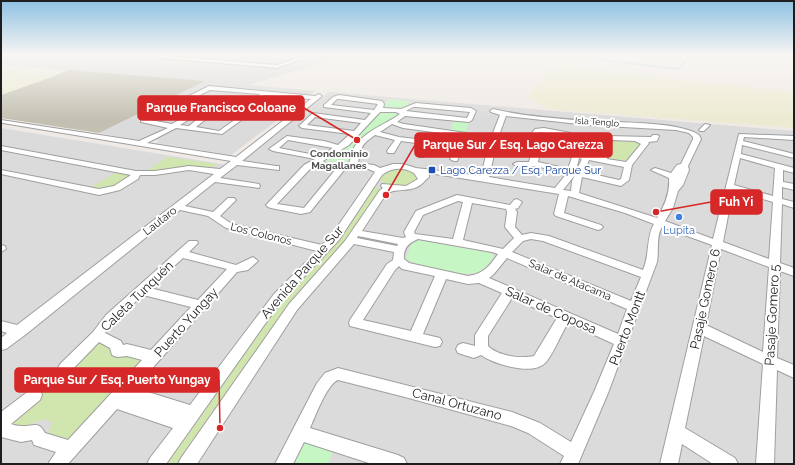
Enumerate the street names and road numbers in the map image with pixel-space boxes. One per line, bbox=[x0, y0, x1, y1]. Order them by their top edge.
street label: Isla Tenglo bbox=[575, 115, 619, 129]
street label: Lautaro bbox=[141, 204, 180, 238]
street label: Los Colonos bbox=[229, 220, 293, 248]
street label: Avenida Parque Sur bbox=[258, 222, 347, 321]
street label: Pasaje Gomero 6 bbox=[687, 247, 723, 351]
street label: Salar de Atacama bbox=[527, 257, 613, 303]
street label: Caleta Tunquén bbox=[98, 258, 176, 334]
street label: Pasaje Gomero 5 bbox=[762, 264, 782, 366]
street label: Salar de Coposa bbox=[503, 283, 599, 337]
street label: Puerto Yungay bbox=[151, 284, 221, 360]
street label: Puerto Montt bbox=[606, 288, 648, 367]
street label: Canal Ortuzano bbox=[410, 385, 504, 423]

